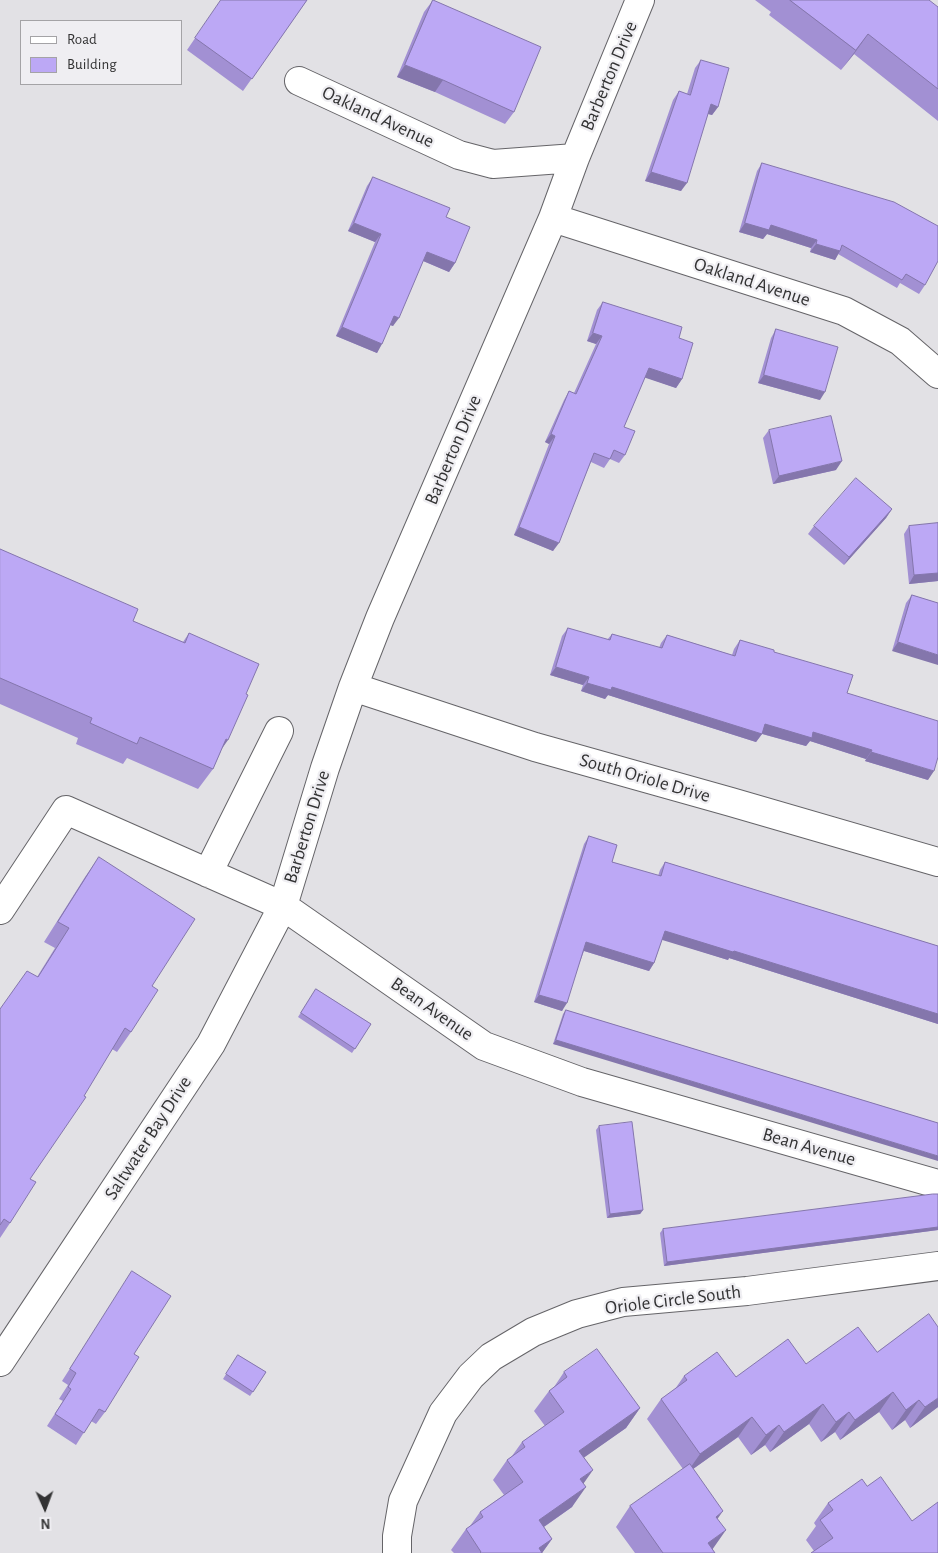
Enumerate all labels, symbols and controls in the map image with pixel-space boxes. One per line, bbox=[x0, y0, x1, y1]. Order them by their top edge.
street label: Barberton Drive bbox=[576, 18, 642, 134]
legend bbox=[20, 20, 182, 85]
text: Road bbox=[67, 32, 97, 47]
text: Building bbox=[67, 57, 117, 72]
street label: Oakland Avenue bbox=[318, 81, 438, 153]
street label: Oakland Avenue bbox=[691, 252, 813, 312]
street label: Barberton Drive bbox=[420, 392, 486, 508]
street label: South Oriole Drive bbox=[577, 748, 713, 808]
street label: Barberton Drive bbox=[279, 768, 335, 886]
street label: Bean Avenue bbox=[386, 972, 478, 1046]
street label: Saltwater Bay Drive bbox=[100, 1072, 196, 1204]
street label: Bean Avenue bbox=[760, 1123, 858, 1171]
street label: Oriole Circle South bbox=[604, 1280, 742, 1320]
north arrow bbox=[20, 1483, 70, 1533]
text: N bbox=[40, 1516, 51, 1530]

